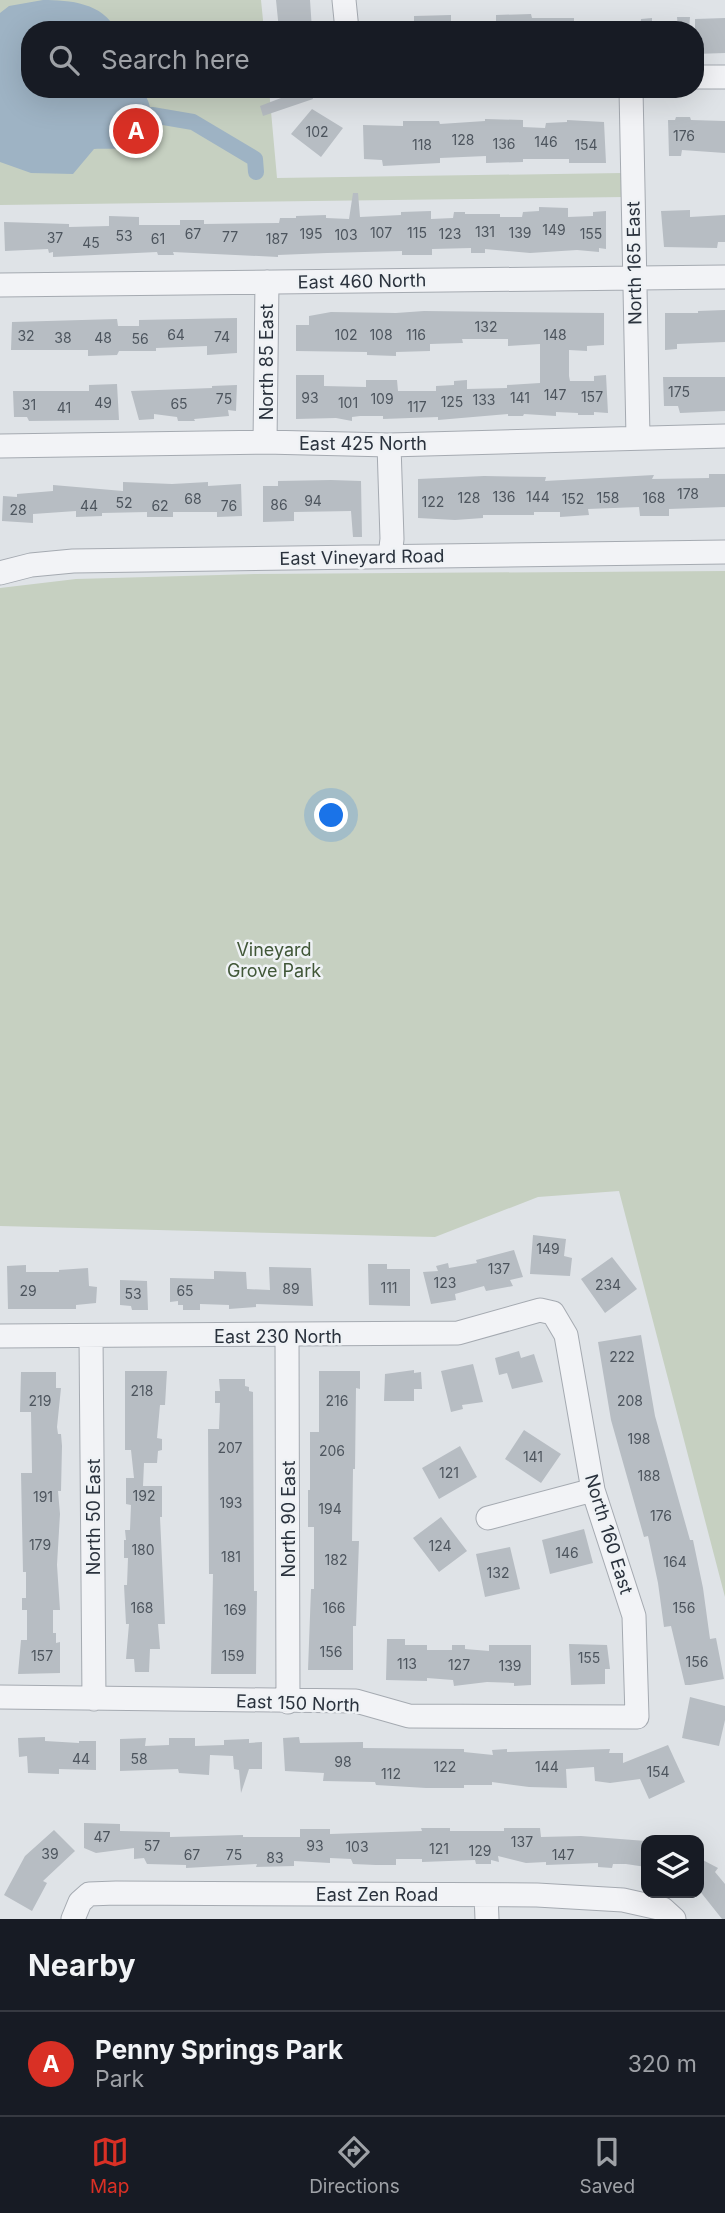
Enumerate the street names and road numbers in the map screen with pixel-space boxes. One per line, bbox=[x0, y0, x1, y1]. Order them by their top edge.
street label: North 165 East bbox=[622, 201, 646, 325]
street label: East 460 North bbox=[298, 269, 426, 293]
street label: North 85 East bbox=[256, 304, 277, 420]
street label: East 425 North bbox=[299, 433, 427, 454]
street label: East Vineyard Road bbox=[279, 545, 445, 569]
street label: East 230 North bbox=[214, 1326, 342, 1347]
street label: North 50 East bbox=[83, 1459, 104, 1575]
street label: North 90 East bbox=[278, 1460, 299, 1577]
street label: North 160 East bbox=[581, 1472, 637, 1597]
street label: East 150 North bbox=[236, 1690, 360, 1716]
street label: East Zen Road bbox=[316, 1884, 438, 1905]

